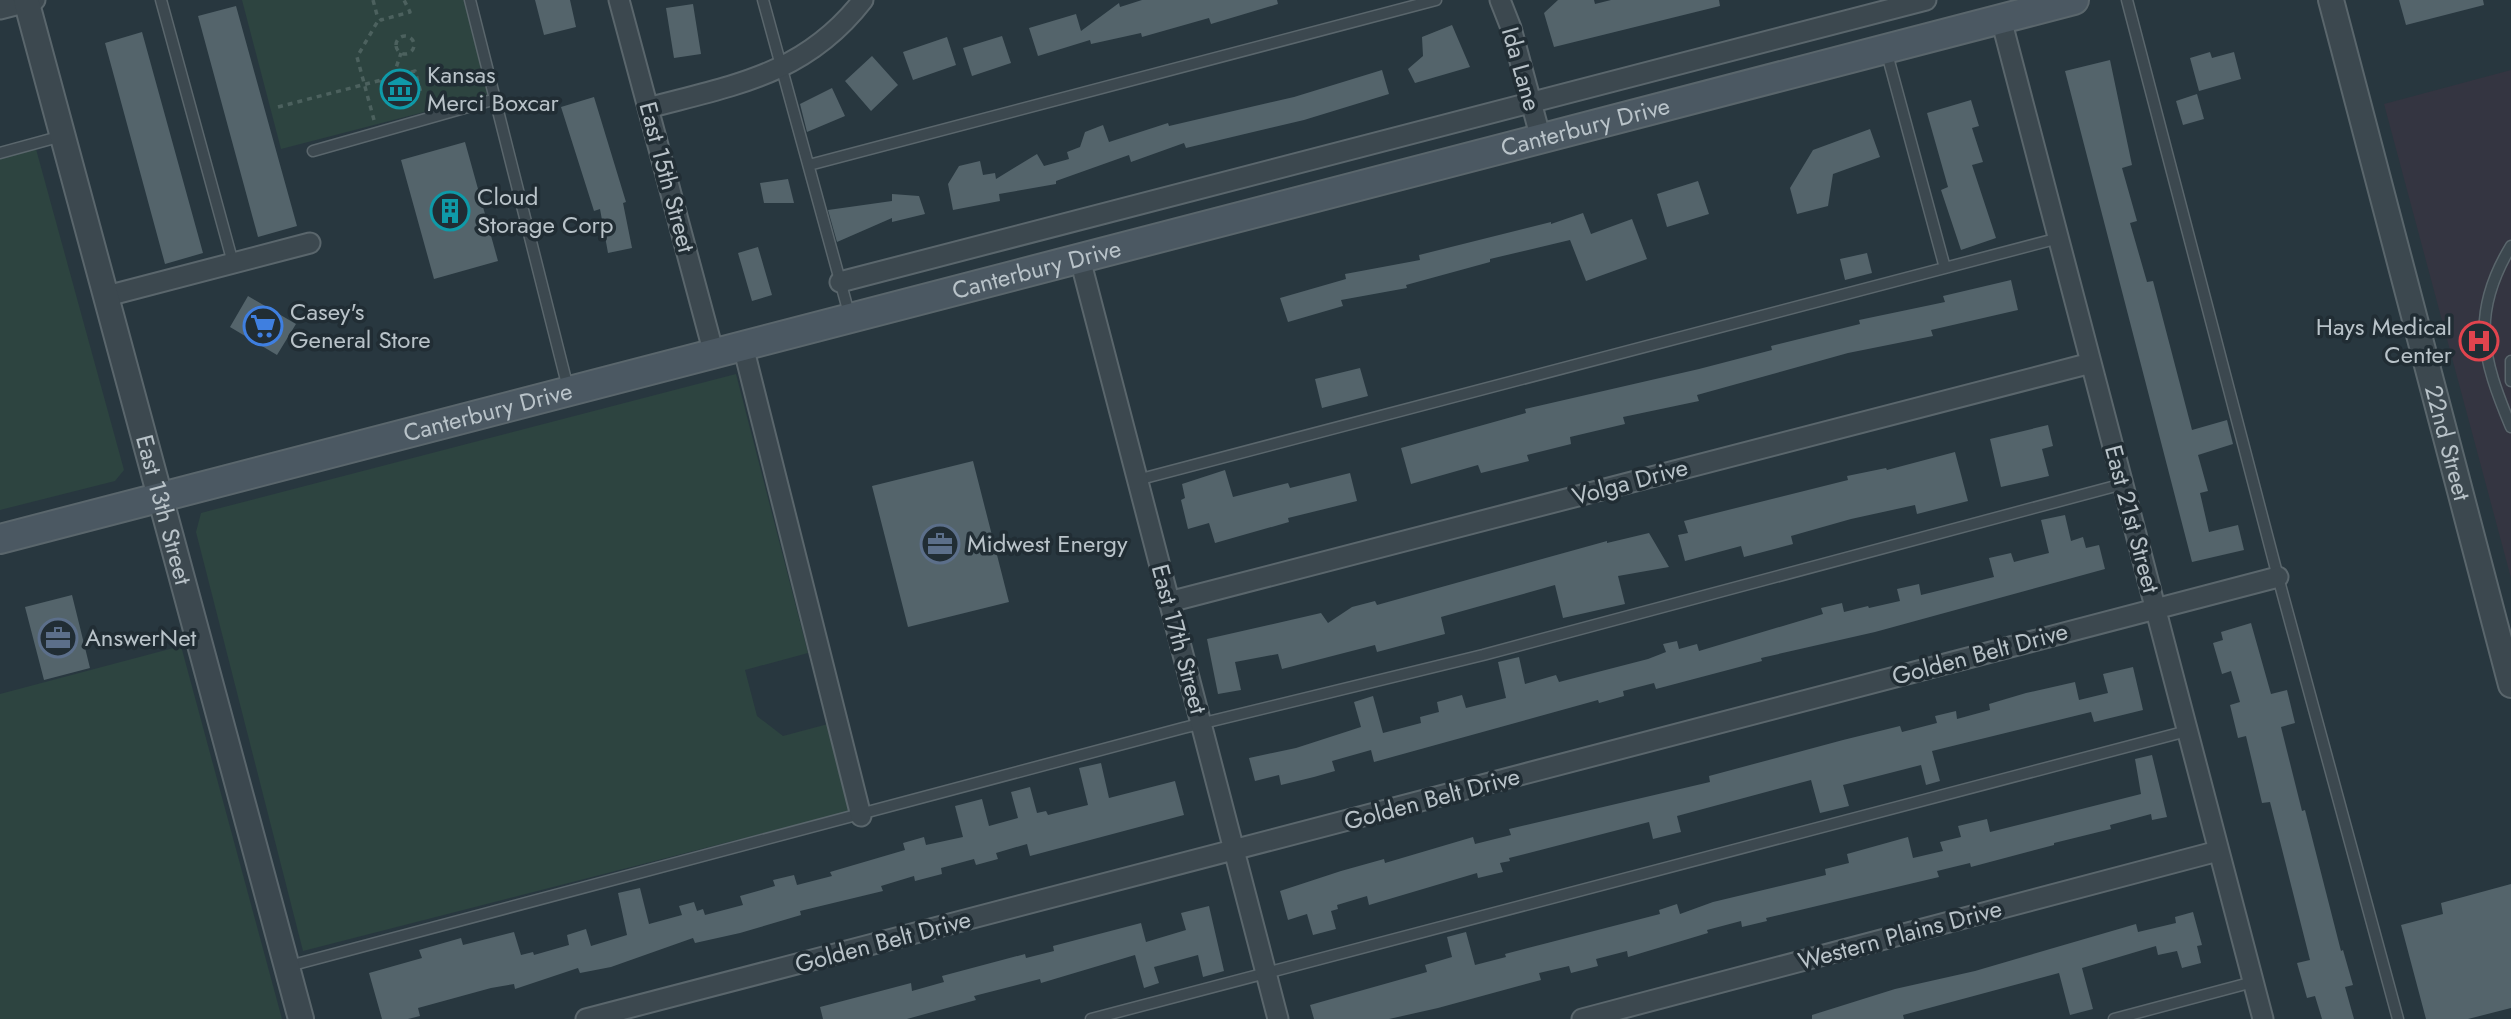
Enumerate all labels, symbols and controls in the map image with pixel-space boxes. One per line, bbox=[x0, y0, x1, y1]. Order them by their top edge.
street label: Ida Lane bbox=[1493, 23, 1550, 115]
place label: Kansas Merci Boxcar bbox=[427, 57, 559, 120]
museum icon: Kansas Merci Boxcar bbox=[379, 68, 421, 110]
street label: Canterbury Drive bbox=[1497, 88, 1674, 165]
street label: East 15th Street bbox=[631, 98, 704, 256]
place label: Cloud Storage Corp bbox=[477, 179, 614, 242]
building icon: Cloud Storage Corp bbox=[429, 190, 471, 232]
street label: Canterbury Drive bbox=[948, 230, 1125, 308]
place label: Casey's General Store bbox=[290, 294, 431, 357]
supermarket icon: Casey's General Store bbox=[242, 305, 284, 347]
place label: Hays Medical Center bbox=[2316, 309, 2453, 372]
hospital icon: Hays Medical Center bbox=[2458, 320, 2500, 362]
street label: Canterbury Drive bbox=[399, 373, 576, 450]
street label: 22nd Street bbox=[2416, 381, 2480, 505]
street label: East 13th Street bbox=[127, 431, 201, 589]
street label: East 21st Street bbox=[2096, 441, 2169, 597]
street label: Volga Drive bbox=[1568, 449, 1692, 514]
office icon: Midwest Energy bbox=[919, 523, 961, 565]
place label: Midwest Energy bbox=[967, 526, 1128, 561]
street label: East 17th Street bbox=[1143, 560, 1216, 718]
street label: Golden Belt Drive bbox=[1888, 613, 2072, 694]
office icon: AnswerNet bbox=[37, 617, 79, 659]
place label: AnswerNet bbox=[85, 620, 197, 655]
street label: Golden Belt Drive bbox=[1340, 758, 1524, 839]
street label: Western Plains Drive bbox=[1794, 891, 2005, 979]
street label: Golden Belt Drive bbox=[791, 901, 975, 982]

